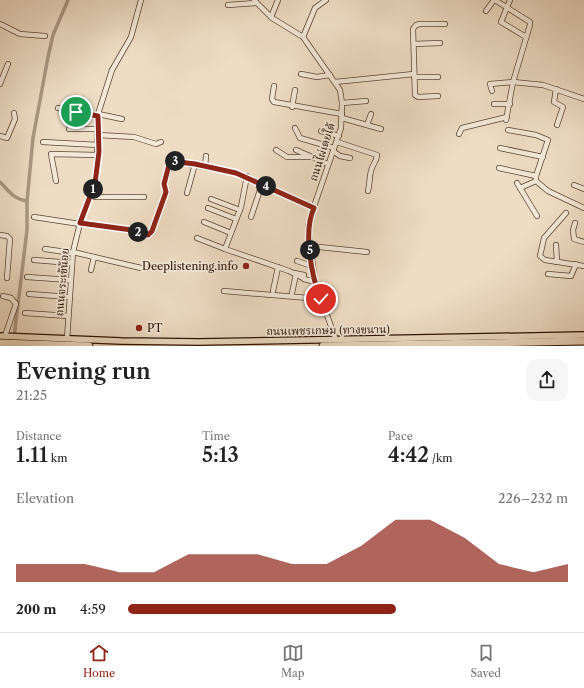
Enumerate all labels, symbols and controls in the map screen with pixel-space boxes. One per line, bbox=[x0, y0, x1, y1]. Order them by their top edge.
pin bbox=[59, 95, 93, 129]
icon: arrive bbox=[65, 101, 87, 123]
street label: ถนนไผ่เตยใต้ bbox=[306, 121, 338, 183]
pin: 3 bbox=[165, 151, 185, 171]
text: 3 bbox=[172, 154, 178, 168]
pin: 4 bbox=[256, 176, 276, 196]
pin: 1 bbox=[83, 179, 103, 199]
text: 4 bbox=[263, 179, 269, 193]
text: 1 bbox=[91, 182, 95, 196]
pin: 2 bbox=[128, 222, 148, 242]
text: 2 bbox=[135, 225, 141, 239]
pin: 5 bbox=[300, 240, 320, 260]
text: 5 bbox=[307, 243, 313, 257]
street label: ถนนจระเข้น้อย bbox=[52, 247, 72, 317]
place label: Deeplistening.info bbox=[142, 259, 238, 273]
marker: Deeplistening.info bbox=[241, 261, 251, 271]
pin bbox=[304, 282, 338, 316]
icon: check bbox=[310, 288, 332, 310]
place label: PT bbox=[147, 321, 163, 335]
street label: ถนนเพชรเกษม (ทางขนาน) bbox=[266, 322, 390, 338]
marker: PT bbox=[134, 323, 144, 333]
text: Evening run bbox=[16, 358, 151, 385]
button: share bbox=[526, 359, 568, 401]
text: 21:25 bbox=[16, 387, 47, 403]
text: Distance bbox=[16, 429, 62, 443]
text: Time bbox=[202, 429, 230, 443]
text: Pace bbox=[388, 429, 413, 443]
text: 1.11 bbox=[16, 443, 48, 467]
text: 5:13 bbox=[202, 443, 239, 467]
text: 4:42 bbox=[388, 443, 429, 467]
text: km bbox=[48, 451, 67, 465]
text: /km bbox=[429, 451, 453, 465]
text: Elevation bbox=[16, 490, 74, 506]
text: 226–232 m bbox=[498, 490, 568, 506]
text: 200 m bbox=[16, 601, 56, 617]
text: 4:59 bbox=[80, 601, 106, 617]
tab: Home bbox=[83, 642, 115, 680]
tab: Map bbox=[281, 642, 305, 680]
tab: Saved bbox=[470, 642, 501, 680]

